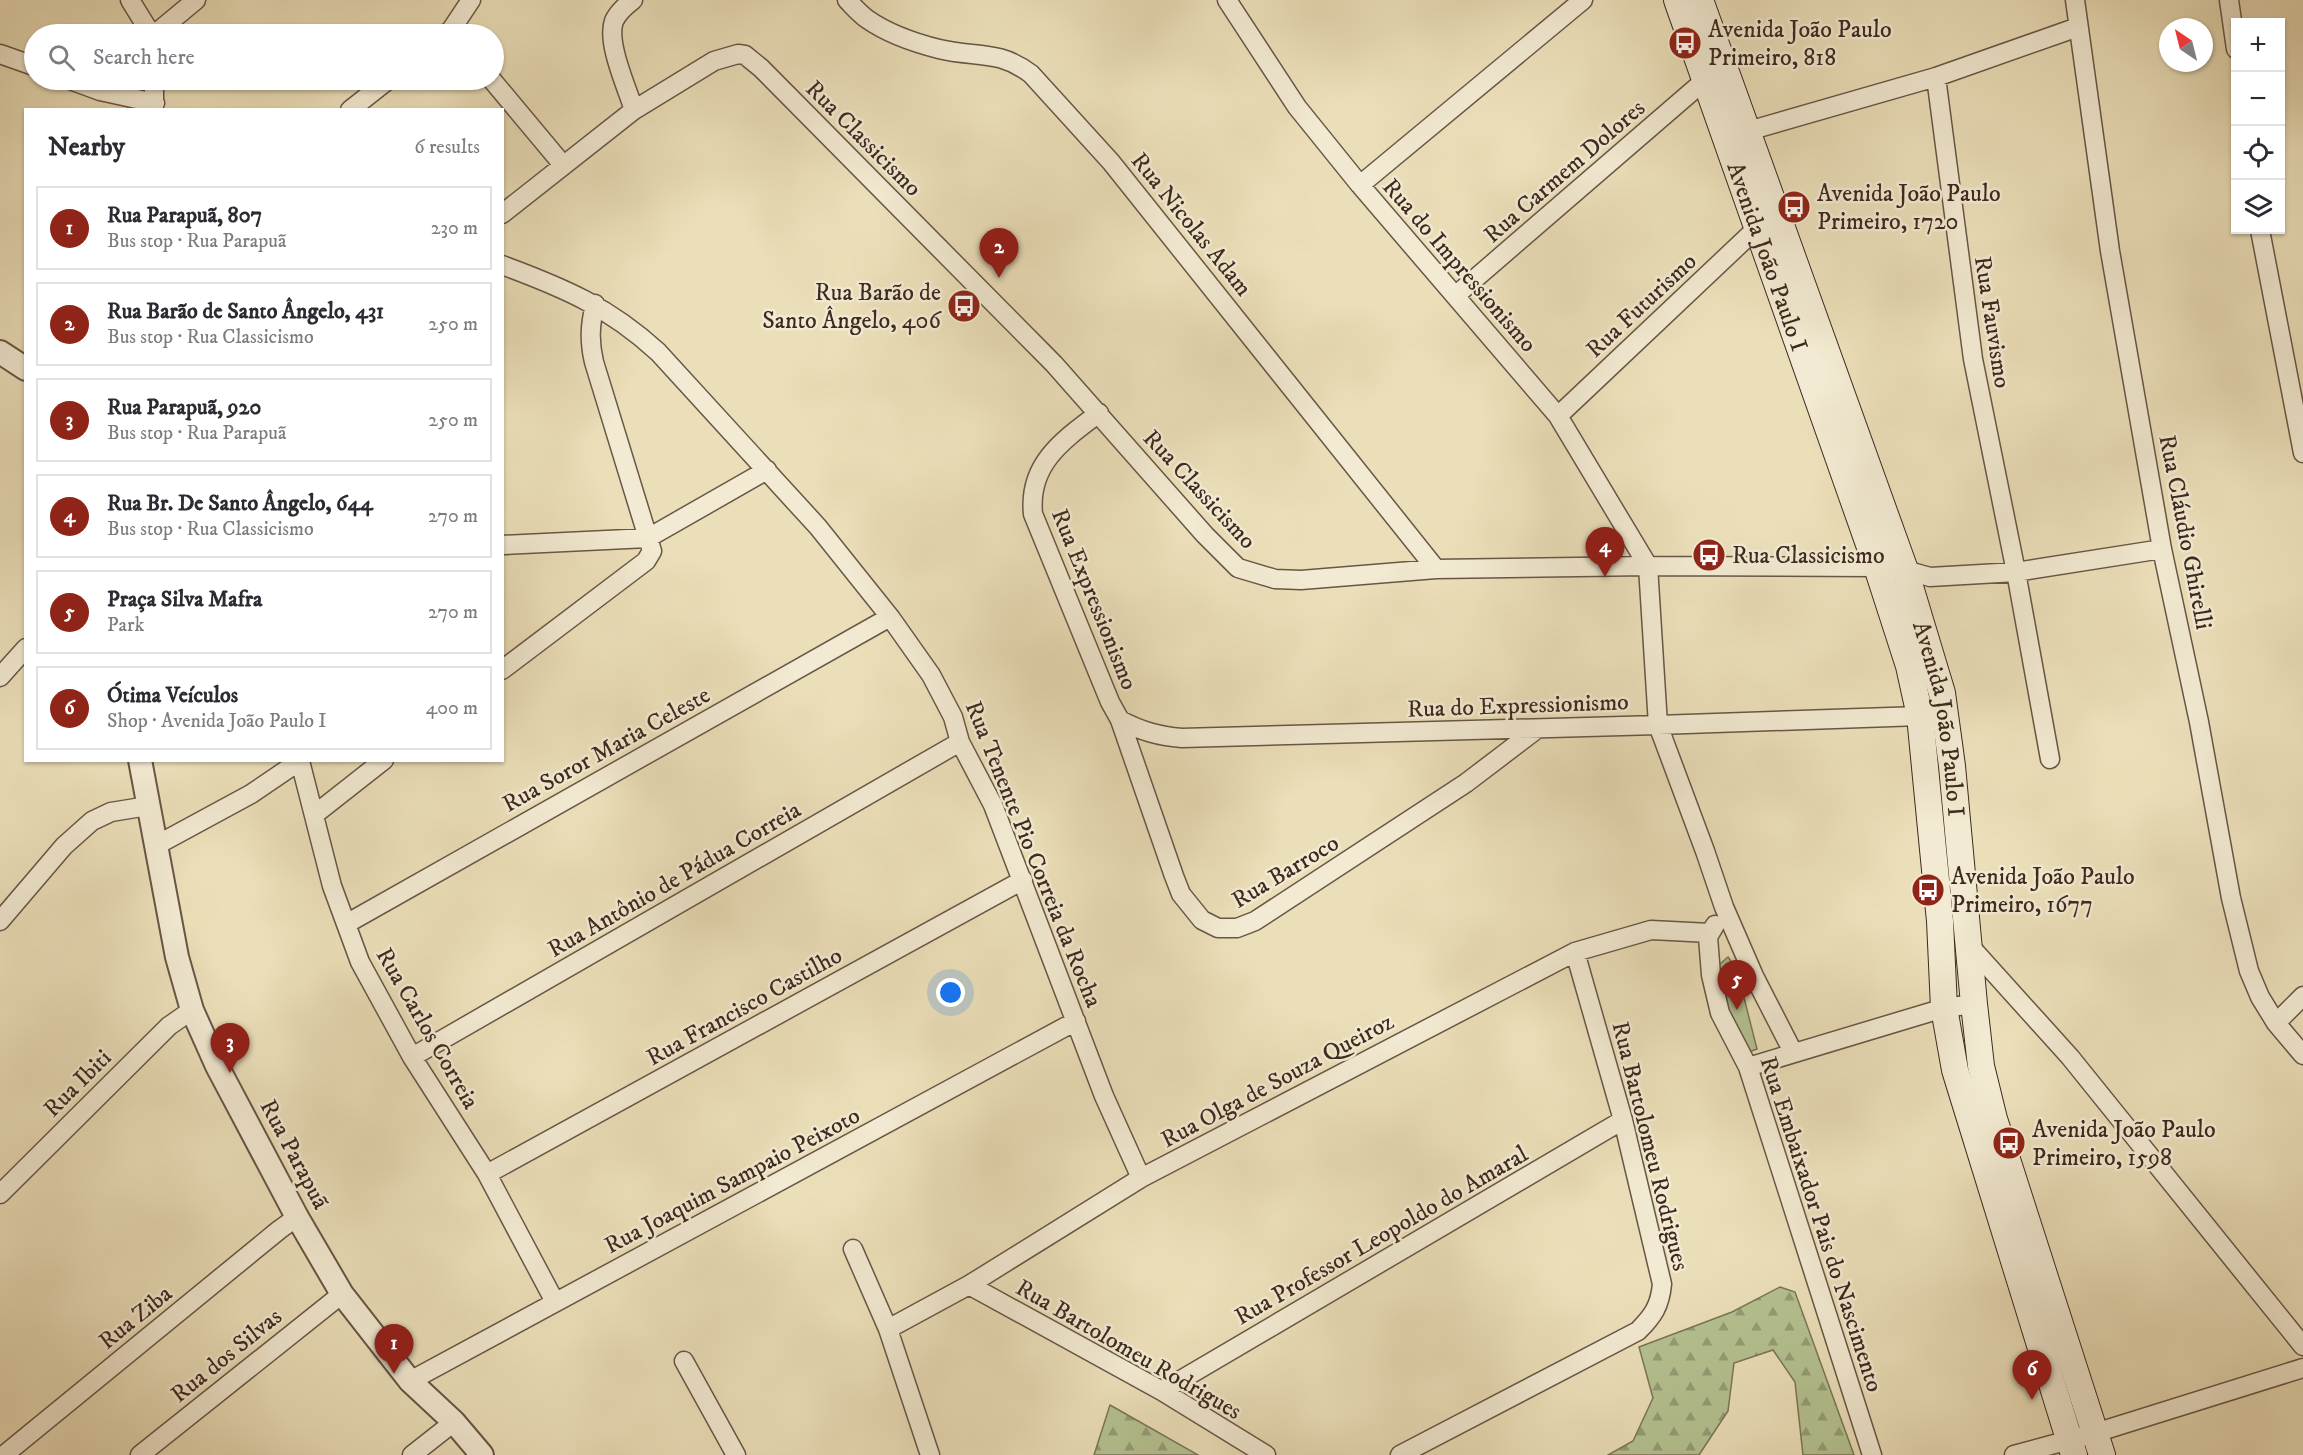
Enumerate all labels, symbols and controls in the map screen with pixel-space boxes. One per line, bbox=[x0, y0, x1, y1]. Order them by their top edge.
place label: Avenida João Paulo Primeiro, 818 bbox=[1708, 15, 1892, 73]
north arrow bbox=[2159, 18, 2213, 72]
map controls bbox=[2231, 18, 2285, 234]
button: + bbox=[2231, 18, 2285, 72]
search box bbox=[24, 24, 504, 90]
bus stop icon: Avenida João Paulo Primeiro, 818 bbox=[1667, 25, 1703, 61]
icon: search bbox=[45, 41, 78, 74]
text: Search here bbox=[93, 44, 195, 71]
button: − bbox=[2231, 72, 2285, 126]
street label: Rua Classicismo bbox=[799, 74, 928, 203]
street label: Rua Carmem Dolores bbox=[1478, 93, 1652, 250]
button: locate bbox=[2231, 126, 2285, 180]
text: Nearby bbox=[48, 131, 125, 164]
text: 6 results bbox=[414, 135, 480, 160]
street label: Rua Nicolas Adam bbox=[1124, 147, 1258, 303]
street label: Avenida João Paulo I bbox=[1719, 158, 1814, 356]
street label: Rua do Impressionismo bbox=[1376, 173, 1543, 359]
place label: Avenida João Paulo Primeiro, 1720 bbox=[1817, 179, 2001, 237]
button: layers bbox=[2231, 180, 2285, 234]
bus stop icon: Avenida João Paulo Primeiro, 1720 bbox=[1776, 189, 1812, 225]
text: Rua Parapuã, 807 bbox=[107, 202, 262, 229]
text: 1 bbox=[66, 216, 73, 241]
text: 230 m bbox=[431, 216, 478, 241]
pin: 2 bbox=[980, 228, 1018, 278]
text: Bus stop · Rua Parapuã bbox=[107, 229, 287, 254]
street label: Rua Futurismo bbox=[1580, 247, 1703, 365]
street label: Rua Fauvismo bbox=[1967, 254, 2017, 390]
place label: Rua Barão de Santo Ângelo, 406 bbox=[762, 278, 942, 336]
bus stop icon: Rua Barão de Santo Ângelo, 406 bbox=[946, 288, 982, 324]
text: Rua Barão de Santo Ângelo, 431 bbox=[107, 298, 384, 325]
text: 2 bbox=[65, 312, 74, 337]
text: 250 m bbox=[428, 312, 478, 337]
text: Bus stop · Rua Classicismo bbox=[107, 325, 314, 350]
text: Rua Parapuã, 920 bbox=[107, 394, 261, 421]
text: 3 bbox=[66, 408, 73, 433]
text: 250 m bbox=[428, 408, 478, 433]
text: Bus stop · Rua Parapuã bbox=[107, 421, 287, 446]
street label: Rua Classicismo bbox=[1136, 424, 1262, 556]
street label: Rua Cláudio Ghirelli bbox=[2151, 432, 2219, 632]
text: Rua Br. De Santo Ângelo, 644 bbox=[107, 490, 373, 517]
text: 4 bbox=[64, 504, 75, 529]
text: 270 m bbox=[428, 504, 478, 529]
street label: Rua Expressionismo bbox=[1044, 504, 1144, 694]
text: Bus stop · Rua Classicismo bbox=[107, 517, 314, 542]
pin: 4 bbox=[1586, 528, 1624, 577]
bus stop icon: Rua Classicismo bbox=[1691, 537, 1727, 573]
place label: Rua Classicismo bbox=[1732, 541, 1885, 571]
text: Praça Silva Mafra bbox=[107, 586, 262, 613]
text: 5 bbox=[65, 600, 74, 625]
text: 270 m bbox=[428, 600, 478, 625]
text: Park bbox=[107, 613, 144, 638]
street label: Avenida João Paulo I bbox=[1905, 618, 1971, 818]
street label: Rua Soror Maria Celeste bbox=[497, 680, 716, 819]
text: Ótima Veículos bbox=[107, 682, 238, 709]
street label: Rua do Expressionismo bbox=[1407, 687, 1629, 725]
text: 6 bbox=[64, 696, 75, 721]
text: 400 m bbox=[426, 696, 478, 721]
street label: Rua Tenente Pio Correia da Rocha bbox=[958, 697, 1109, 1013]
text: Shop · Avenida João Paulo I bbox=[107, 709, 327, 734]
street label: Rua Antônio de Pádua Correia bbox=[543, 795, 807, 965]
street label: Rua Barroco bbox=[1226, 828, 1345, 916]
place label: Avenida João Paulo Primeiro, 1677 bbox=[1951, 862, 2135, 920]
bus stop icon: Avenida João Paulo Primeiro, 1677 bbox=[1910, 872, 1946, 908]
street label: Rua Francisco Castilho bbox=[641, 941, 848, 1073]
street label: Rua Carlos Correia bbox=[369, 942, 486, 1115]
pin: 5 bbox=[1718, 960, 1756, 1010]
your location bbox=[936, 978, 965, 1007]
street label: Rua Olga de Souza Queiroz bbox=[1156, 1007, 1399, 1155]
street label: Rua Bartolomeu Rodrigues bbox=[1605, 1019, 1696, 1274]
pin: 3 bbox=[210, 1024, 250, 1073]
street label: Rua Ibiti bbox=[37, 1043, 118, 1124]
street label: Rua Embaixador Pais do Nascimento bbox=[1753, 1053, 1890, 1396]
street label: Rua Parapuã bbox=[253, 1094, 336, 1215]
street label: Rua Joaquim Sampaio Peixoto bbox=[600, 1101, 865, 1261]
place label: Avenida João Paulo Primeiro, 1598 bbox=[2032, 1115, 2216, 1173]
bus stop icon: Avenida João Paulo Primeiro, 1598 bbox=[1991, 1125, 2027, 1161]
street label: Rua Professor Leopoldo do Amaral bbox=[1229, 1139, 1534, 1332]
street label: Rua Bartolomeu Rodrigues bbox=[1010, 1273, 1247, 1427]
street label: Rua Ziba bbox=[93, 1279, 179, 1356]
street label: Rua dos Silvas bbox=[165, 1302, 288, 1410]
pin: 1 bbox=[374, 1324, 414, 1374]
pin: 6 bbox=[2012, 1350, 2052, 1400]

